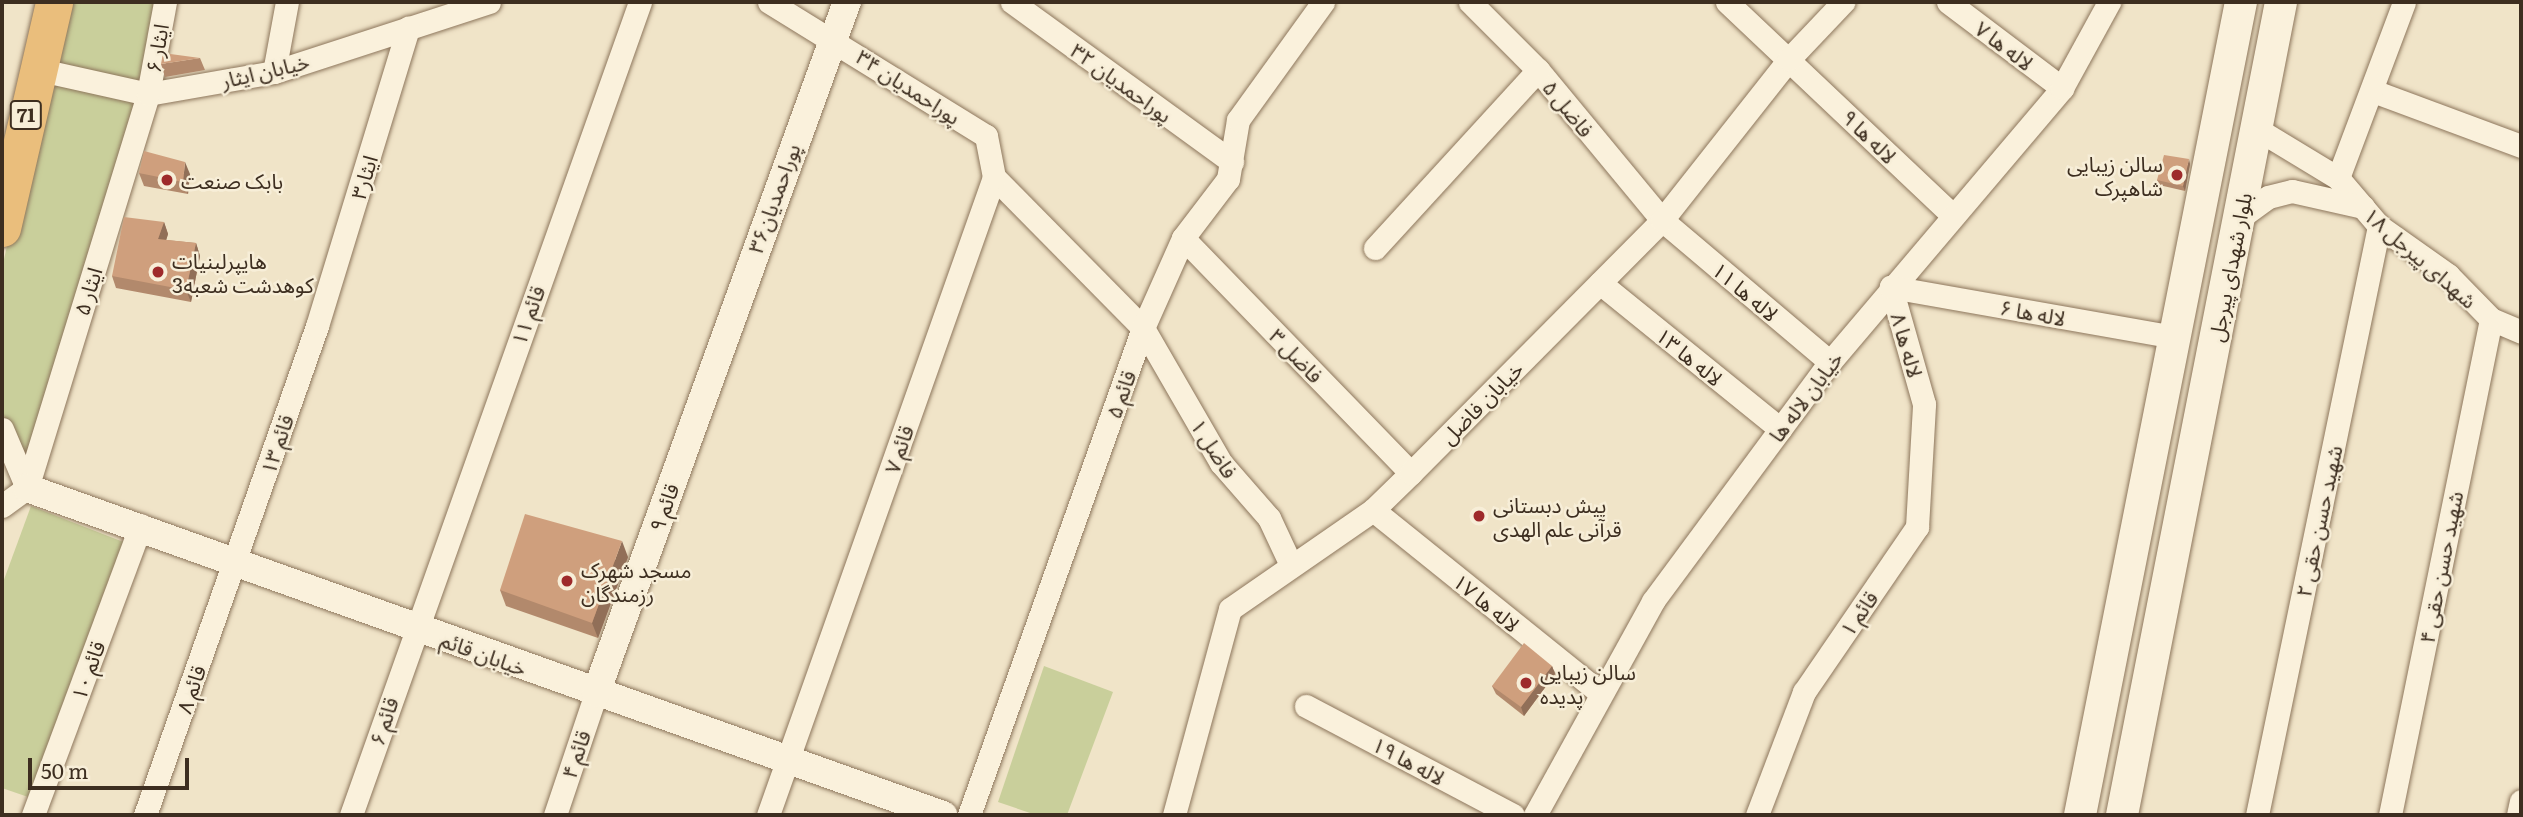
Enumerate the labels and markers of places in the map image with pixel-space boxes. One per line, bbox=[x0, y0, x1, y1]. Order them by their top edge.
place label: سالن زیبایی شاهپرک bbox=[2067, 150, 2163, 200]
place label: بابک صنعت bbox=[181, 167, 283, 193]
marker: سالن زیبایی شاهپرک bbox=[2169, 167, 2185, 183]
marker: بابک صنعت bbox=[159, 172, 175, 188]
place label: هایپرلبنیات کوهدشت شعبه3 bbox=[172, 247, 314, 297]
marker: هایپرلبنیات کوهدشت شعبه3 bbox=[150, 264, 166, 280]
place label: پیش دبستانی قرآنی علم الهدی bbox=[1493, 491, 1622, 541]
marker: پیش دبستانی قرآنی علم الهدی bbox=[1471, 508, 1487, 524]
place label: مسجد شهرک رزمندگان bbox=[581, 556, 692, 606]
marker: مسجد شهرک رزمندگان bbox=[559, 573, 575, 589]
place label: سالن زیبایی پدیده bbox=[1540, 658, 1636, 708]
marker: سالن زیبایی پدیده bbox=[1518, 675, 1534, 691]

